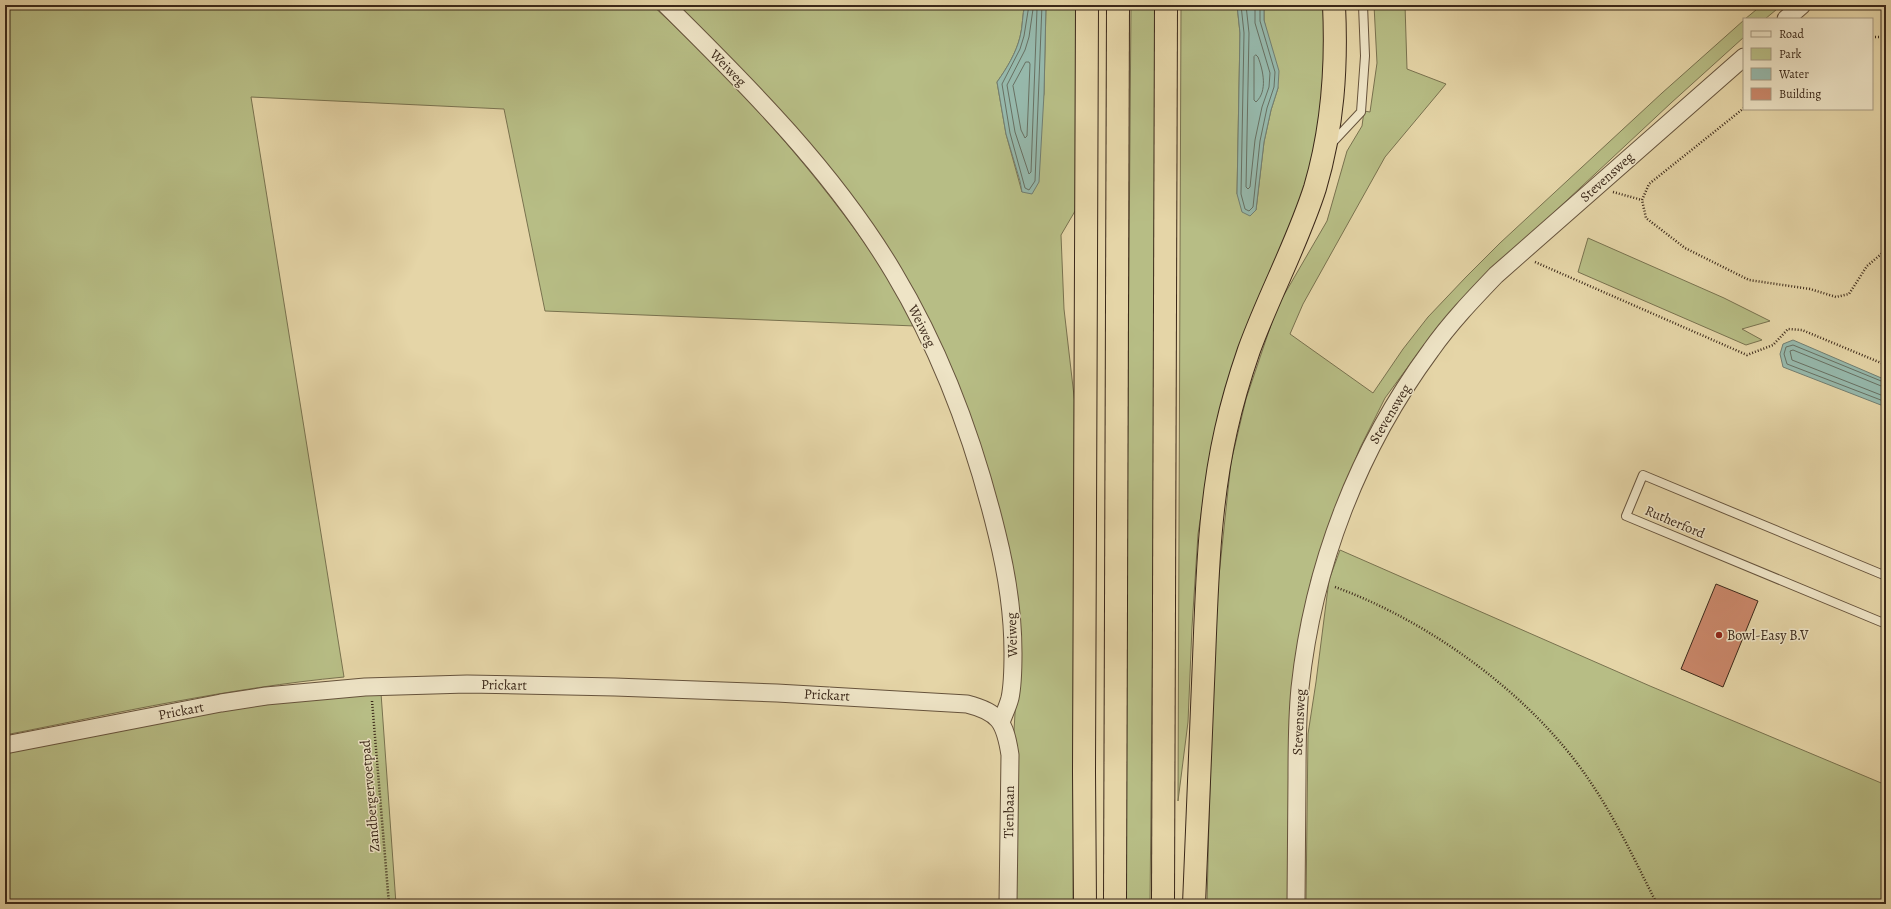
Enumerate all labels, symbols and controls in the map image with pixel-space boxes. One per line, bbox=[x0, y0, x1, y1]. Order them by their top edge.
legend bbox=[1743, 18, 1873, 110]
text: Road bbox=[1779, 26, 1805, 42]
street label: Weiweg bbox=[705, 44, 750, 91]
text: Park bbox=[1779, 46, 1802, 62]
text: Water bbox=[1778, 66, 1809, 82]
text: Building bbox=[1779, 86, 1821, 102]
street label: Stevensweg bbox=[1576, 148, 1638, 206]
street label: Weiweg bbox=[903, 301, 940, 350]
street label: Stevensweg bbox=[1365, 381, 1415, 447]
street label: Rutherford bbox=[1642, 501, 1708, 543]
street label: Weiweg bbox=[1002, 612, 1022, 659]
place label: Bowl-Easy B.V bbox=[1727, 626, 1809, 645]
marker: Bowl-Easy B.V bbox=[1714, 630, 1724, 640]
street label: Prickart bbox=[481, 675, 528, 695]
street label: Prickart bbox=[804, 684, 851, 706]
street label: Stevensweg bbox=[1288, 688, 1310, 756]
street label: Prickart bbox=[157, 697, 206, 725]
street label: Zandbergervoetpad bbox=[356, 739, 384, 853]
street label: Tienbaan bbox=[999, 785, 1019, 839]

